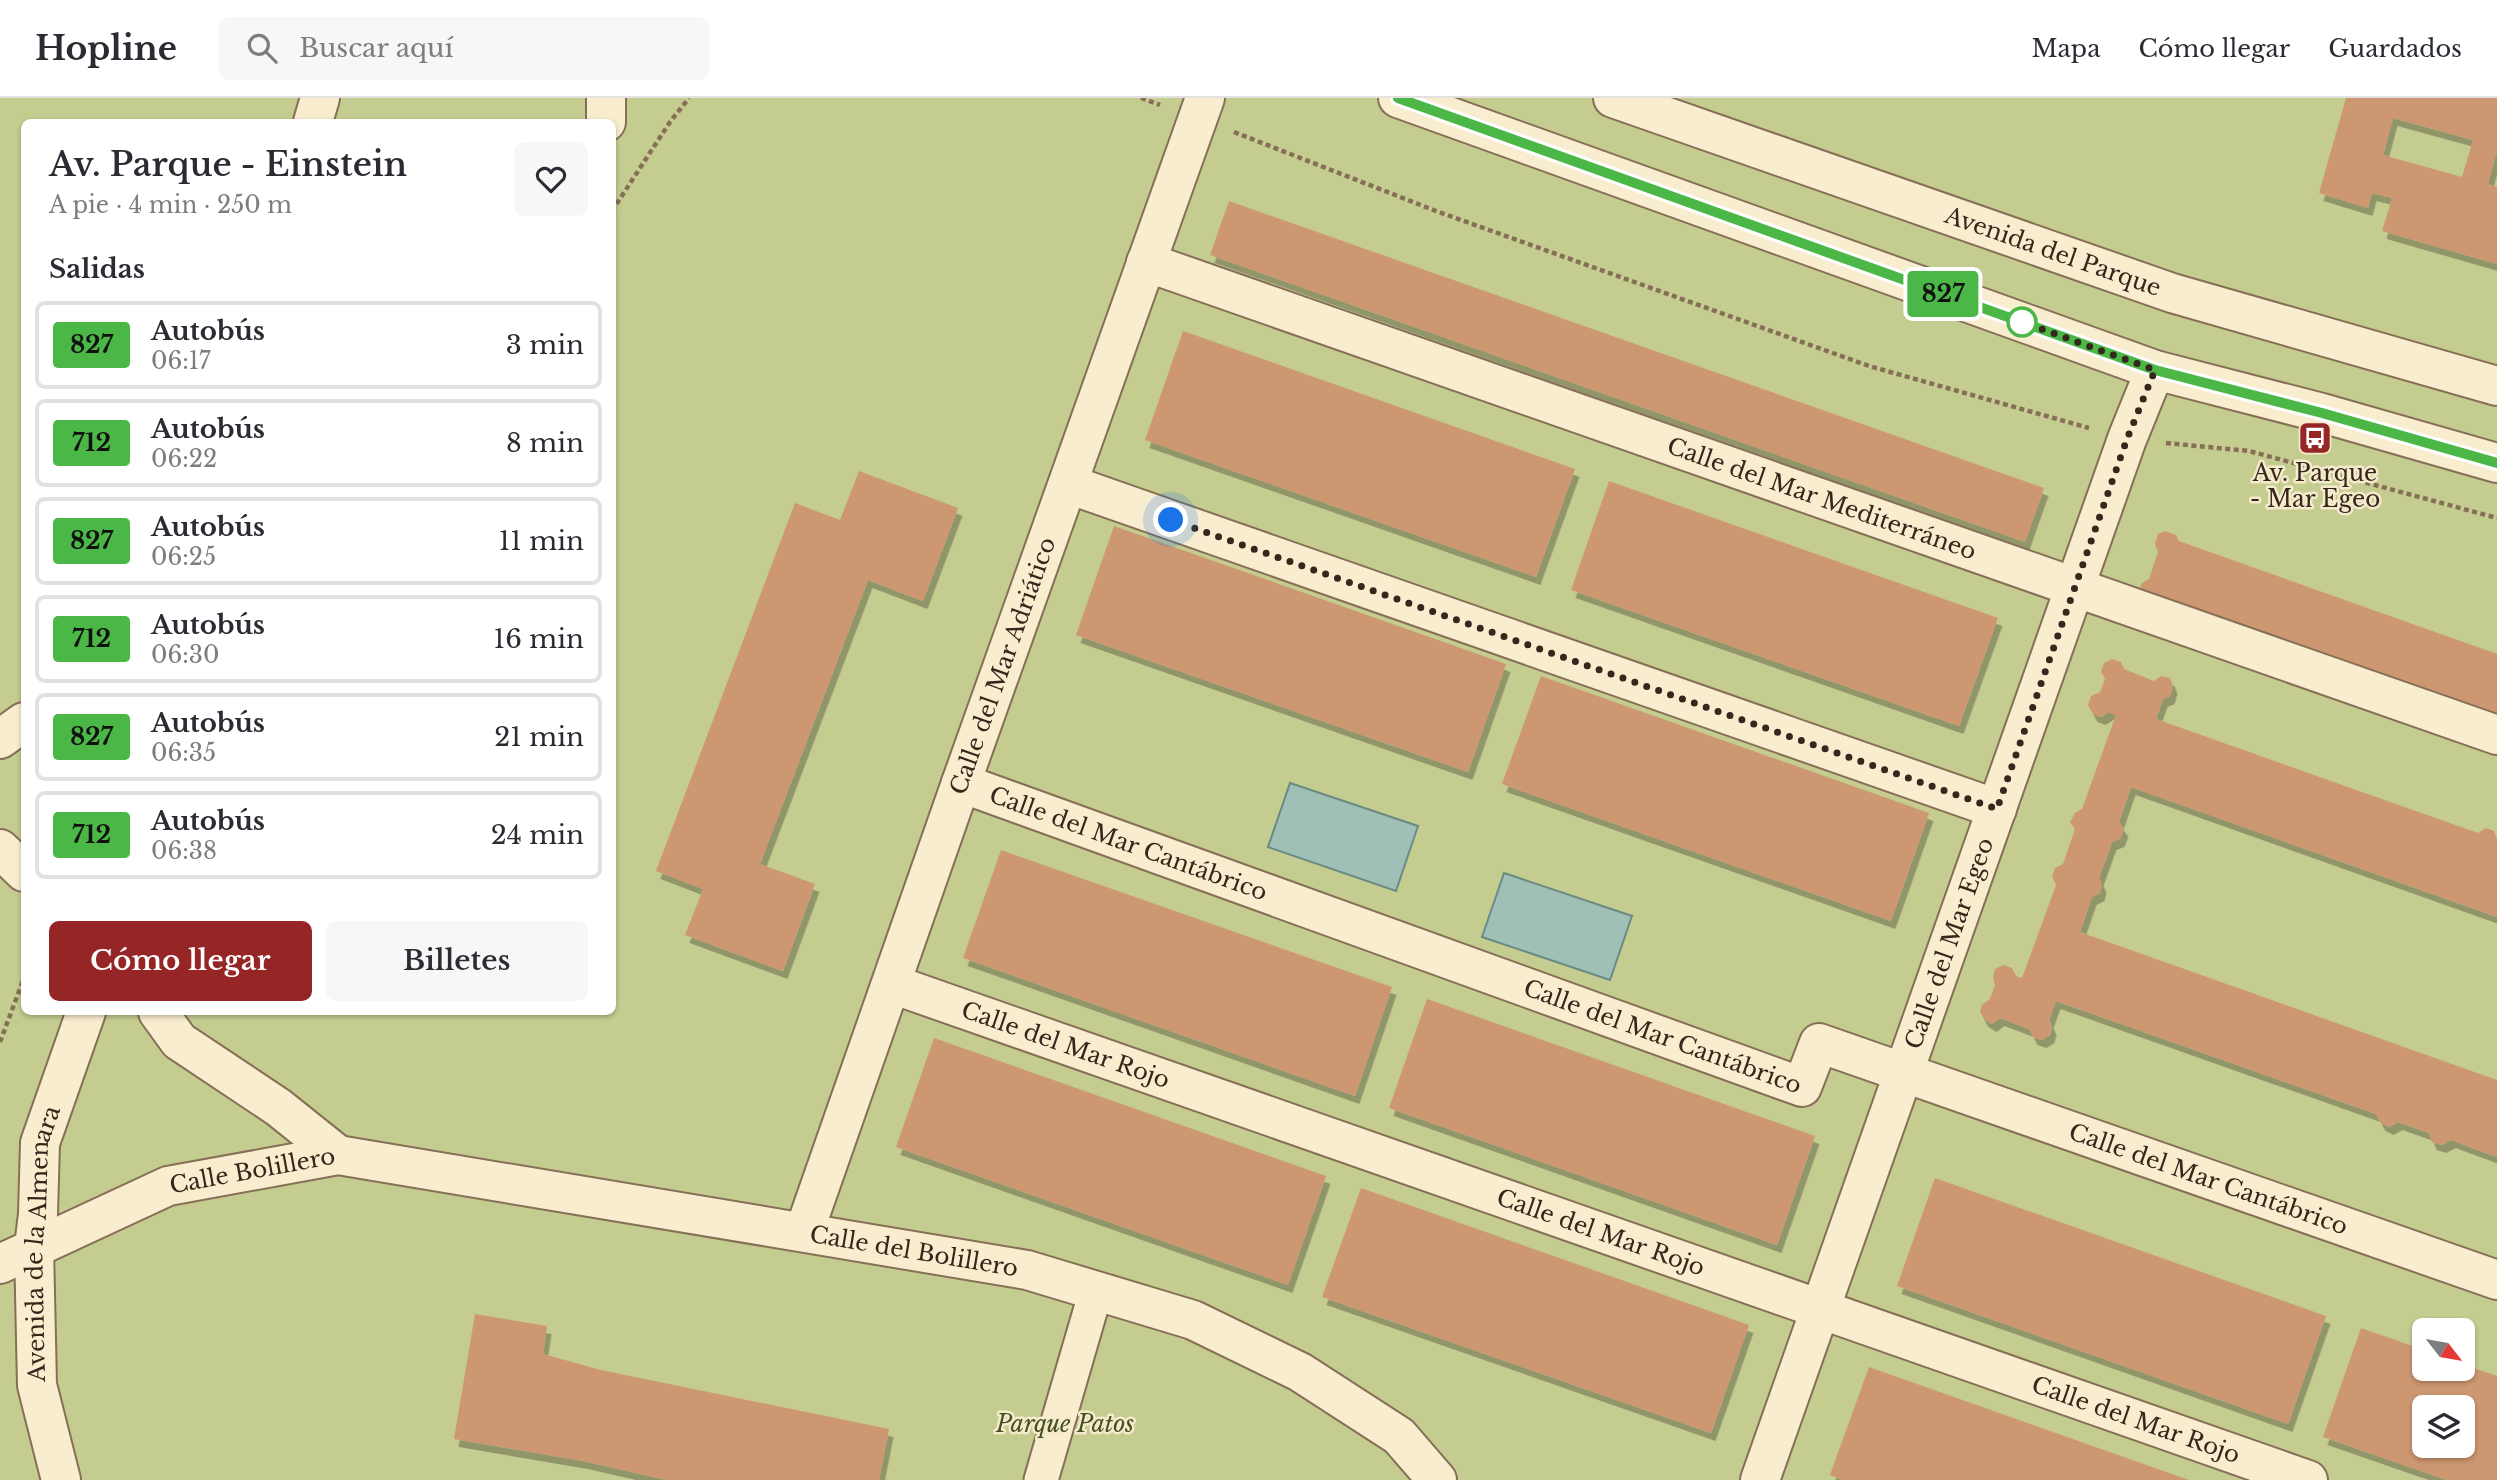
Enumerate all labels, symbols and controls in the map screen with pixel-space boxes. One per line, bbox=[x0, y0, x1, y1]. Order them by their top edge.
search box bbox=[219, 17, 709, 80]
text: Hopline bbox=[35, 28, 177, 69]
icon: search bbox=[243, 29, 281, 67]
text: Buscar aquí bbox=[299, 32, 453, 64]
text: Mapa bbox=[2031, 34, 2100, 63]
text: Cómo llegar bbox=[2138, 34, 2290, 63]
text: Guardados bbox=[2328, 34, 2462, 63]
button: heart bbox=[514, 142, 588, 216]
text: Av. Parque - Einstein bbox=[49, 144, 407, 185]
text: A pie · 4 min · 250 m bbox=[49, 191, 292, 219]
street label: Avenida del Parque bbox=[1940, 201, 2165, 302]
text: Salidas bbox=[49, 253, 145, 285]
line badge: 827 bbox=[1903, 271, 1983, 317]
text: 827 bbox=[1921, 279, 1965, 308]
unlabelled marker bbox=[2007, 307, 2037, 337]
text: Autobús bbox=[151, 315, 265, 347]
text: 3 min bbox=[506, 329, 584, 361]
text: 827 bbox=[70, 330, 113, 359]
text: 06:17 bbox=[151, 347, 211, 375]
text: Autobús bbox=[151, 413, 265, 445]
bus stop icon: Av. Parque - Mar Egeo bbox=[2296, 419, 2334, 457]
text: 8 min bbox=[506, 427, 584, 459]
text: 712 bbox=[72, 428, 111, 457]
street label: Calle del Mar Mediterráneo bbox=[1664, 432, 1980, 566]
text: 06:22 bbox=[151, 445, 217, 473]
place label: Av. Parque - Mar Egeo bbox=[2250, 459, 2380, 513]
your location bbox=[1153, 502, 1188, 537]
text: Autobús bbox=[151, 511, 265, 543]
text: 11 min bbox=[499, 525, 584, 557]
text: 827 bbox=[70, 526, 113, 555]
street label: Calle del Mar Adriático bbox=[944, 533, 1061, 798]
text: 06:25 bbox=[151, 543, 216, 571]
text: Autobús bbox=[151, 609, 265, 641]
text: 16 min bbox=[494, 623, 584, 655]
text: 712 bbox=[72, 624, 111, 653]
text: 06:30 bbox=[151, 641, 219, 669]
text: Autobús bbox=[151, 707, 265, 739]
text: 21 min bbox=[494, 721, 584, 753]
text: 827 bbox=[70, 722, 113, 751]
text: 06:35 bbox=[151, 739, 216, 767]
street label: Calle del Mar Cantábrico bbox=[986, 780, 1271, 907]
text: Autobús bbox=[151, 805, 265, 837]
text: 24 min bbox=[491, 819, 584, 851]
text: 712 bbox=[72, 820, 111, 849]
street label: Calle del Mar Egeo bbox=[1899, 834, 1999, 1053]
text: 06:38 bbox=[151, 837, 217, 865]
button: Cómo llegar bbox=[49, 921, 312, 1001]
button: Billetes bbox=[326, 921, 588, 1001]
street label: Calle del Mar Cantábrico bbox=[1520, 974, 1805, 1100]
street label: Calle del Mar Rojo bbox=[958, 995, 1173, 1094]
street label: Avenida de la Almenara bbox=[20, 1102, 66, 1383]
street label: Calle del Mar Cantábrico bbox=[2065, 1118, 2352, 1241]
street label: Calle Bolillero bbox=[167, 1142, 337, 1199]
street label: Calle del Mar Rojo bbox=[1493, 1183, 1709, 1282]
street label: Calle del Bolillero bbox=[808, 1220, 1020, 1282]
north arrow bbox=[2412, 1318, 2474, 1381]
map controls bbox=[2412, 1318, 2475, 1458]
street label: Calle del Mar Rojo bbox=[2028, 1370, 2244, 1469]
button: layers bbox=[2412, 1395, 2475, 1458]
park label: Parque Patos bbox=[995, 1410, 1134, 1438]

